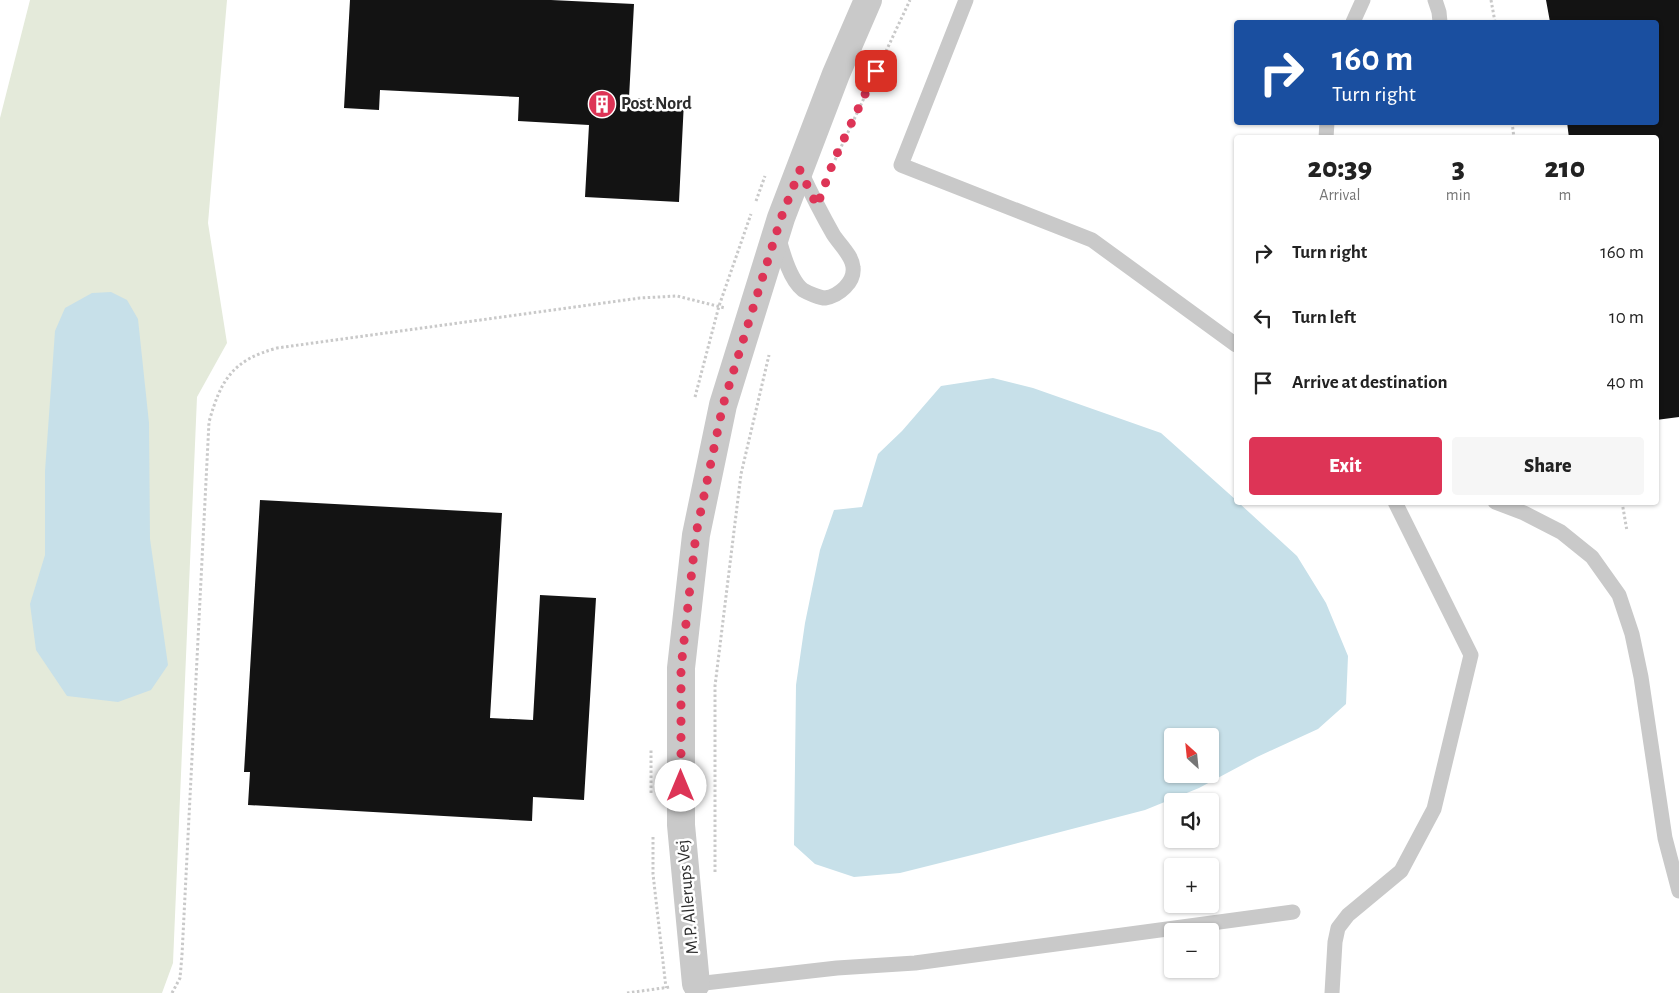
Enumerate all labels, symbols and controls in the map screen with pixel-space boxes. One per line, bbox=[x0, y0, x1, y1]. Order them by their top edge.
icon: right bbox=[1249, 40, 1314, 105]
text: 160 m bbox=[1332, 42, 1413, 77]
pin bbox=[855, 50, 897, 92]
icon: arrive bbox=[862, 57, 890, 85]
text: Turn right bbox=[1332, 83, 1416, 105]
building icon: Post Nord bbox=[587, 89, 617, 119]
place label: Post Nord bbox=[621, 95, 692, 113]
text: 20:39 bbox=[1308, 153, 1372, 183]
text: 3 bbox=[1452, 153, 1465, 183]
text: 210 bbox=[1544, 153, 1585, 183]
text: Arrival bbox=[1319, 187, 1360, 203]
text: min bbox=[1446, 187, 1471, 203]
text: m bbox=[1558, 187, 1571, 203]
icon: right bbox=[1249, 239, 1277, 267]
text: Turn right bbox=[1292, 243, 1367, 262]
text: 160 m bbox=[1600, 243, 1644, 262]
icon: left bbox=[1249, 304, 1277, 332]
text: Turn left bbox=[1292, 308, 1356, 327]
text: 10 m bbox=[1609, 308, 1644, 327]
icon: arrive bbox=[1249, 369, 1277, 397]
text: Arrive at destination bbox=[1292, 373, 1448, 392]
text: 40 m bbox=[1606, 373, 1644, 392]
button: Exit bbox=[1249, 437, 1442, 495]
button: Share bbox=[1452, 437, 1644, 495]
north arrow bbox=[1164, 728, 1219, 782]
map controls bbox=[1164, 728, 1219, 978]
position arrow bbox=[654, 759, 706, 811]
button: sound bbox=[1164, 793, 1219, 848]
street label: M.P. Allerups Vej bbox=[674, 839, 702, 955]
button: + bbox=[1164, 858, 1219, 913]
button: − bbox=[1164, 923, 1219, 978]

